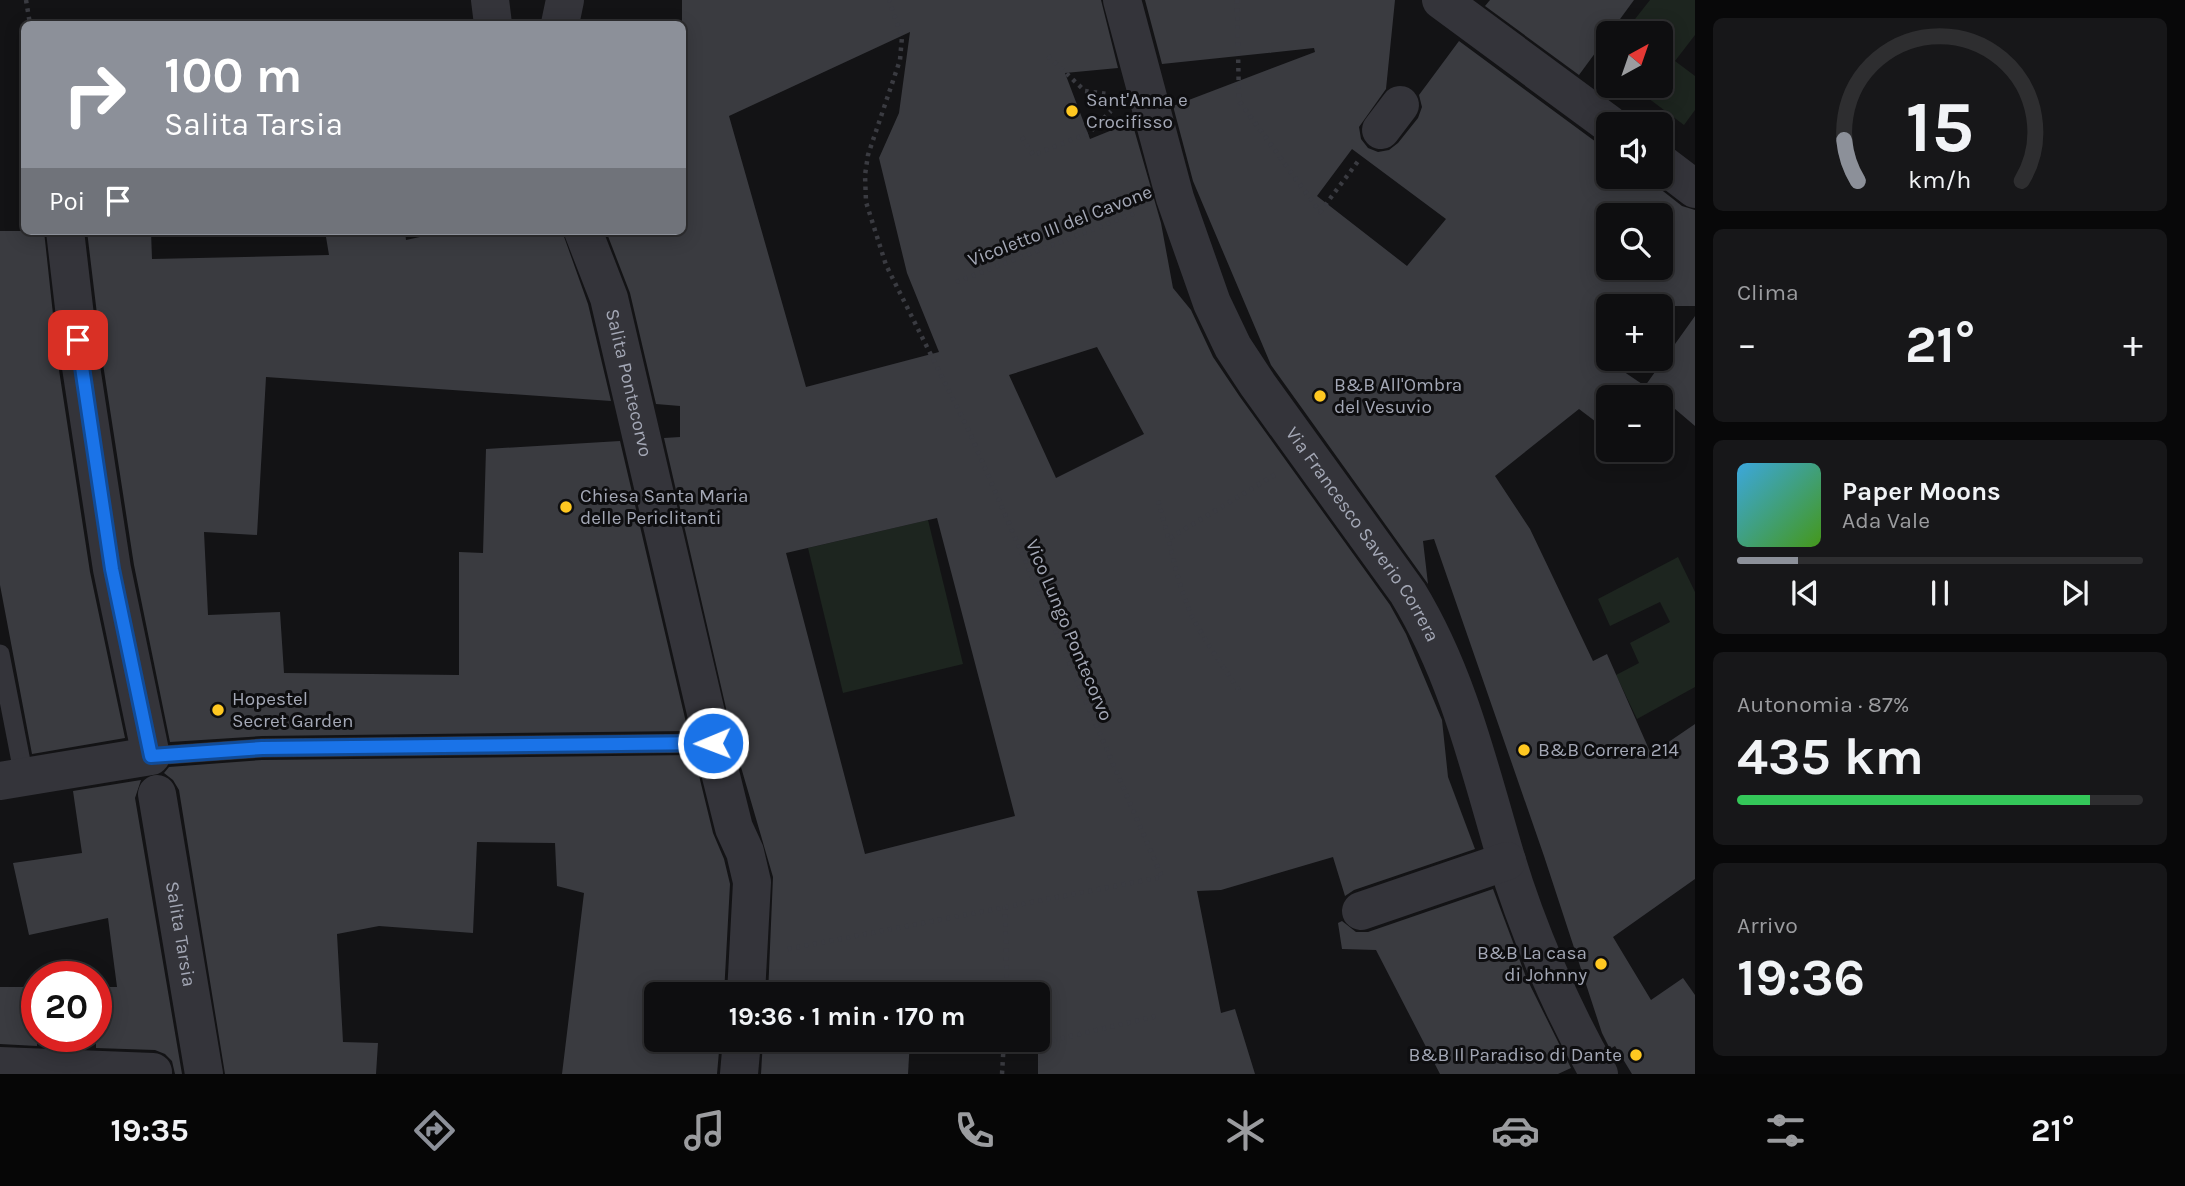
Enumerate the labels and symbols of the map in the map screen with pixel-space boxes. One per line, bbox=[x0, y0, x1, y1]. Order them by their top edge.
north arrow bbox=[1596, 21, 1673, 98]
place label: Sant'Anna e Crocifisso bbox=[1086, 89, 1188, 133]
marker: Sant'Anna e Crocifisso bbox=[1064, 103, 1080, 119]
street label: Vicoletto III del Cavone bbox=[965, 181, 1155, 271]
street label: Salita Pontecorvo bbox=[601, 307, 657, 459]
pin bbox=[48, 310, 108, 370]
place label: B&B All'Ombra del Vesuvio bbox=[1334, 374, 1462, 418]
marker: B&B All'Ombra del Vesuvio bbox=[1312, 388, 1328, 404]
street label: Via Francesco Saverio Correra bbox=[1281, 423, 1443, 645]
place label: Chiesa Santa Maria delle Periclitanti bbox=[580, 485, 749, 529]
marker: Chiesa Santa Maria delle Periclitanti bbox=[558, 499, 574, 515]
street label: Vico Lungo Pontecorvo bbox=[1021, 536, 1117, 724]
place label: Hopestel Secret Garden bbox=[232, 688, 353, 732]
marker: Hopestel Secret Garden bbox=[210, 702, 226, 718]
position arrow bbox=[676, 706, 750, 780]
place label: B&B Correra 214 bbox=[1538, 739, 1679, 761]
marker: B&B Correra 214 bbox=[1516, 742, 1532, 758]
street label: Salita Tarsia bbox=[161, 880, 200, 988]
place label: B&B La casa di Johnny bbox=[1477, 942, 1587, 986]
marker: B&B La casa di Johnny bbox=[1593, 956, 1609, 972]
speed limit sign: 20 bbox=[21, 961, 112, 1052]
place label: B&B Il Paradiso di Dante bbox=[1408, 1044, 1622, 1066]
marker: B&B Il Paradiso di Dante bbox=[1628, 1047, 1644, 1063]

